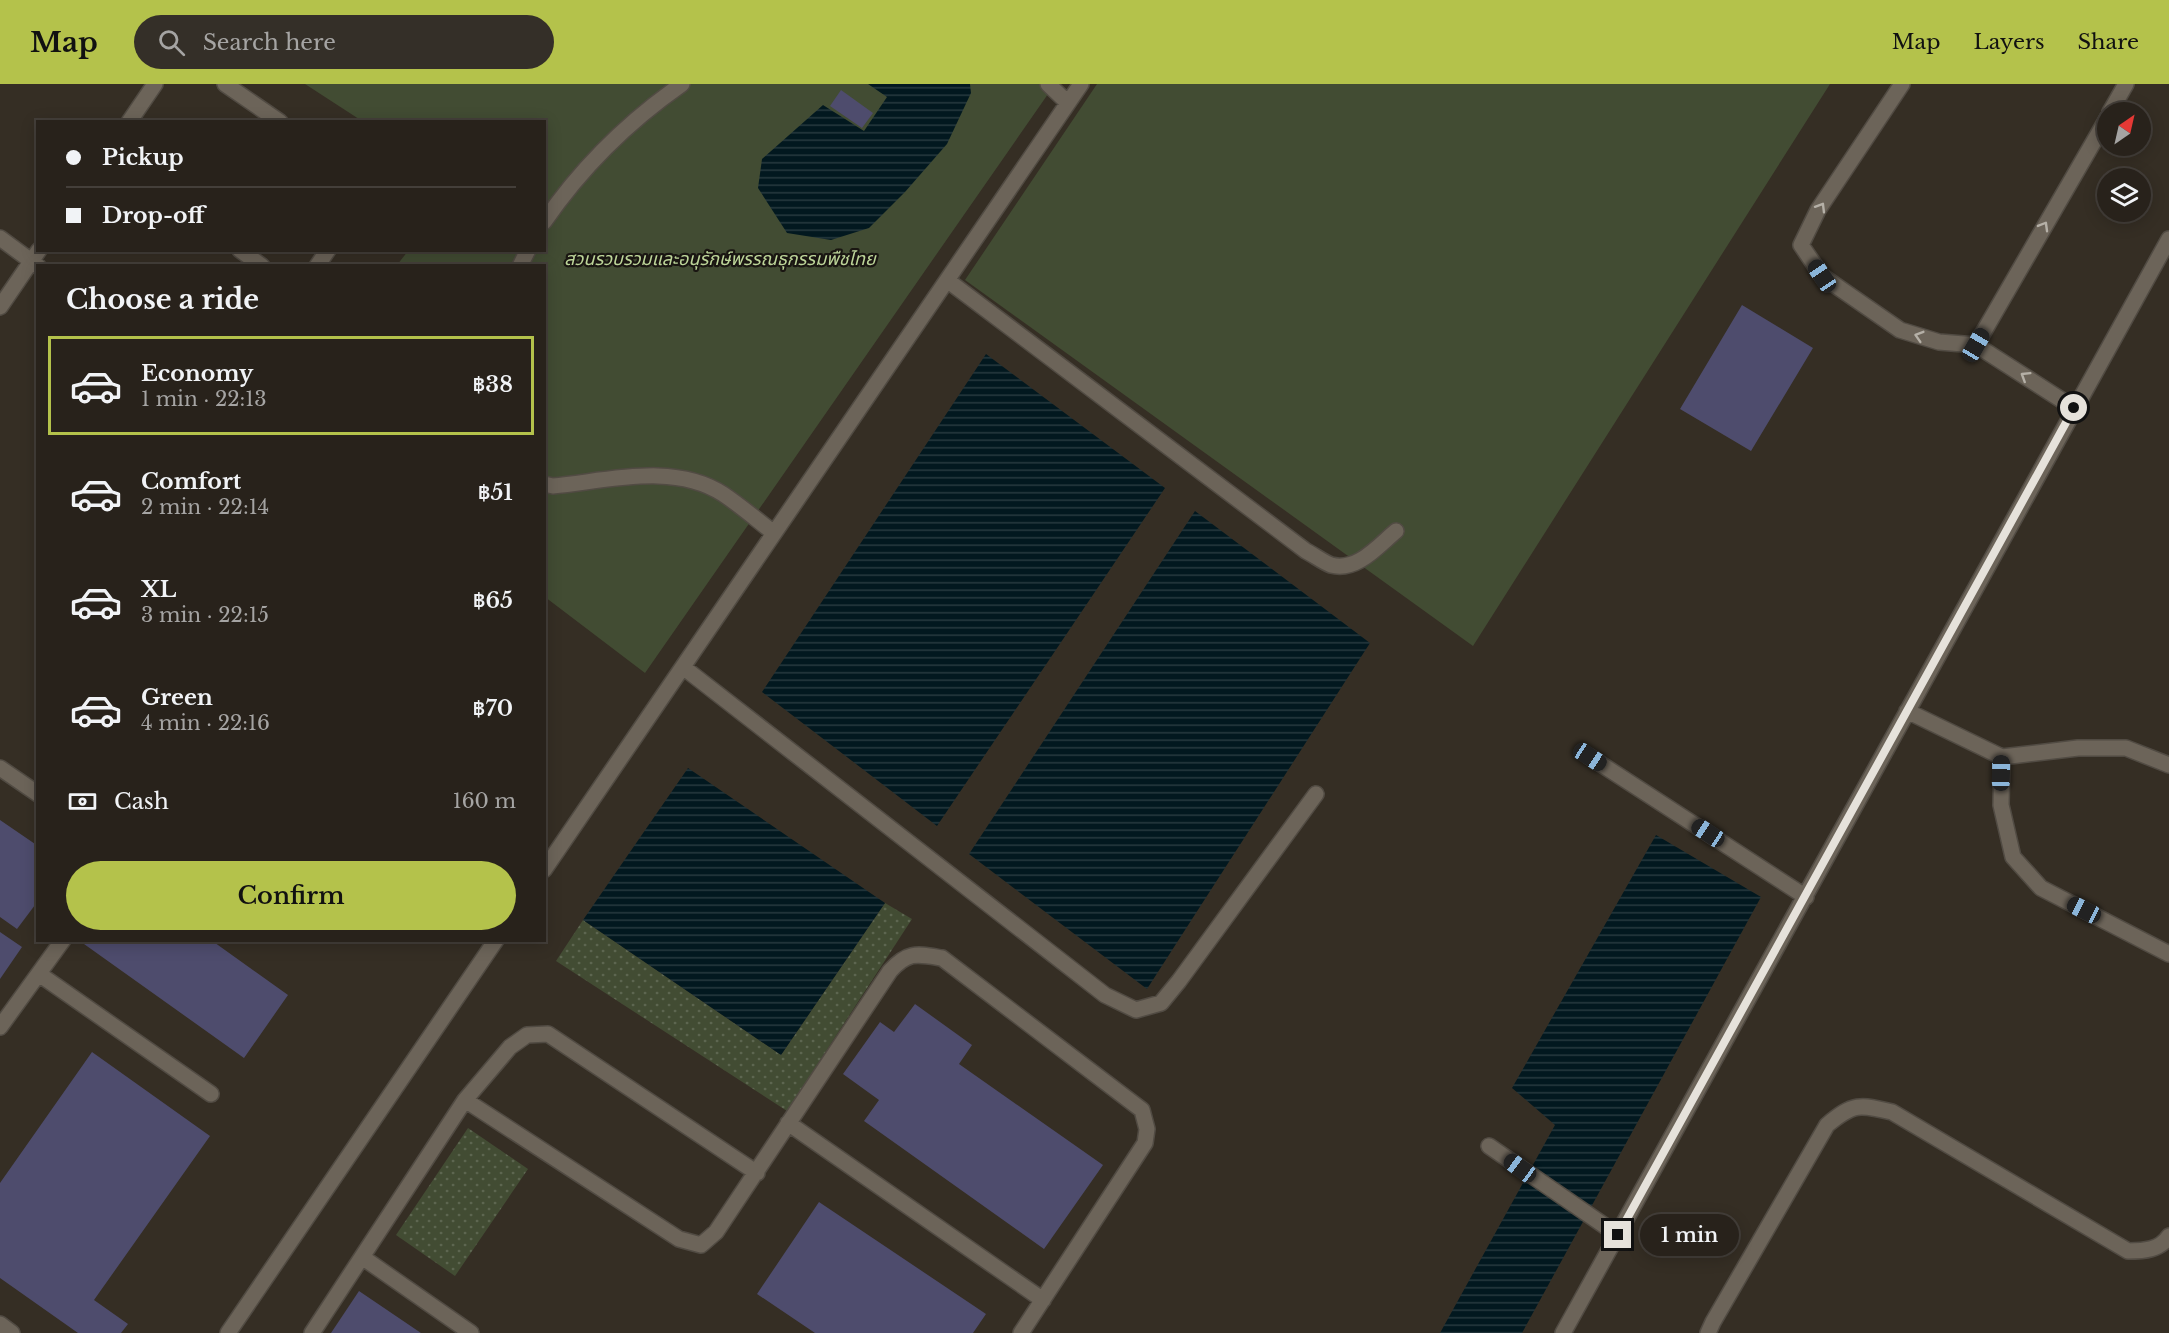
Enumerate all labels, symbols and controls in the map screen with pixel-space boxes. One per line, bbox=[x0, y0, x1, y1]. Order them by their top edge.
search box bbox=[134, 15, 554, 69]
text: Map bbox=[30, 25, 98, 60]
icon: search bbox=[155, 26, 188, 59]
text: Search here bbox=[203, 29, 336, 56]
text: Map bbox=[1892, 29, 1941, 55]
text: Layers bbox=[1974, 29, 2045, 55]
text: Share bbox=[2078, 29, 2139, 55]
north arrow bbox=[2097, 102, 2151, 156]
map controls bbox=[2097, 102, 2151, 222]
text: Pickup bbox=[102, 144, 184, 171]
button: layers bbox=[2097, 168, 2151, 222]
text: Drop-off bbox=[102, 202, 204, 229]
one-way arrow bbox=[1813, 203, 1825, 213]
one-way arrow bbox=[2037, 222, 2048, 233]
park label: สวนรวบรวมและอนุรักษ์พรรณธุกรรมพืชไทย bbox=[564, 248, 877, 270]
car bbox=[1804, 256, 1840, 296]
text: Choose a ride bbox=[66, 283, 259, 316]
car bbox=[1959, 325, 1993, 365]
one-way arrow bbox=[1914, 331, 1924, 343]
icon: car bbox=[69, 359, 123, 413]
text: Economy bbox=[141, 360, 253, 387]
text: ฿38 bbox=[473, 371, 513, 398]
one-way arrow bbox=[2021, 372, 2031, 384]
text: 1 min · 22:13 bbox=[141, 387, 266, 411]
route start bbox=[2060, 394, 2087, 421]
icon: car bbox=[69, 467, 123, 521]
text: Comfort bbox=[141, 468, 241, 495]
text: ฿51 bbox=[478, 479, 513, 506]
text: 2 min · 22:14 bbox=[141, 495, 269, 519]
icon: car bbox=[69, 575, 123, 629]
text: XL bbox=[141, 576, 176, 603]
text: ฿65 bbox=[473, 587, 513, 614]
text: 3 min · 22:15 bbox=[141, 603, 269, 627]
icon: car bbox=[69, 683, 123, 737]
text: Green bbox=[141, 684, 213, 711]
text: ฿70 bbox=[473, 695, 513, 722]
text: 4 min · 22:16 bbox=[141, 711, 270, 735]
car bbox=[1570, 740, 1610, 774]
car bbox=[1992, 755, 2010, 791]
icon: cash bbox=[66, 785, 99, 818]
text: Cash bbox=[114, 788, 169, 815]
text: 160 m bbox=[453, 789, 516, 813]
car bbox=[1688, 816, 1728, 850]
button: Confirm bbox=[66, 861, 516, 930]
car bbox=[2064, 894, 2104, 926]
car bbox=[1500, 1150, 1540, 1186]
callout: 1 min bbox=[1639, 1214, 1738, 1256]
route end bbox=[1604, 1221, 1631, 1248]
text: 1 min bbox=[1661, 1223, 1718, 1247]

